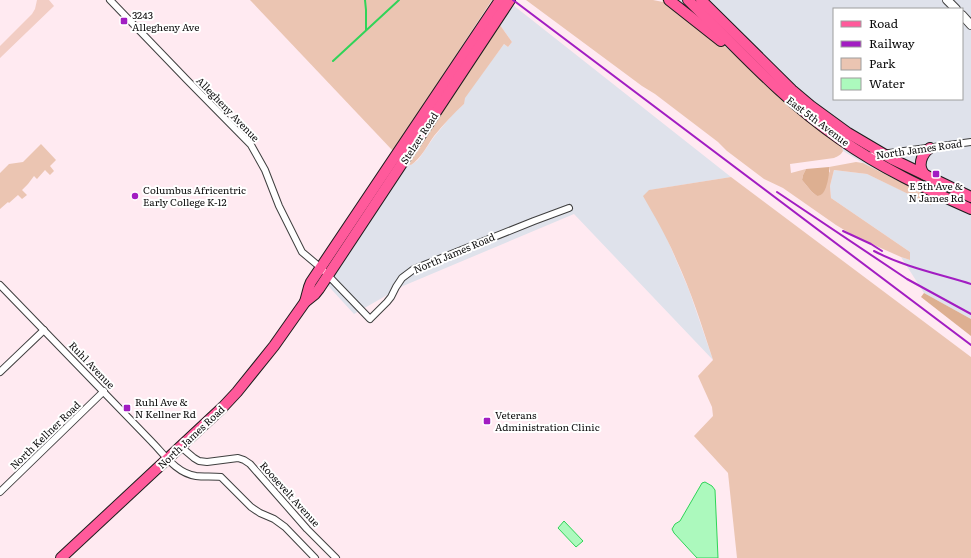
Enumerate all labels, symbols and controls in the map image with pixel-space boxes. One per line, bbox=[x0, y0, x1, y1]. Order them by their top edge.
place label: 3243 Allegheny Ave bbox=[132, 7, 199, 34]
legend bbox=[833, 8, 963, 100]
text: Road bbox=[869, 14, 899, 32]
marker: 3243 Allegheny Ave bbox=[119, 16, 129, 26]
text: Railway bbox=[869, 34, 915, 52]
text: Park bbox=[869, 54, 896, 72]
street label: Allegheny Avenue bbox=[193, 73, 263, 145]
text: Water bbox=[869, 74, 905, 92]
street label: East 5th Avenue bbox=[784, 92, 853, 149]
street label: Stelzer Road bbox=[396, 109, 441, 167]
street label: North James Road bbox=[875, 135, 963, 162]
marker: E 5th Ave & N James Rd bbox=[931, 169, 941, 179]
place label: E 5th Ave & N James Rd bbox=[908, 178, 964, 205]
place label: Columbus Africentric Early College K-12 bbox=[143, 182, 246, 209]
marker: Columbus Africentric Early College K-12 bbox=[130, 191, 140, 201]
street label: North James Road bbox=[411, 229, 497, 276]
street label: Ruhl Avenue bbox=[66, 338, 119, 392]
place label: Ruhl Ave & N Kellner Rd bbox=[135, 394, 196, 421]
street label: North Kellner Road bbox=[6, 397, 83, 472]
street label: North James Road bbox=[154, 402, 228, 472]
marker: Ruhl Ave & N Kellner Rd bbox=[122, 403, 132, 413]
place label: Veterans Administration Clinic bbox=[495, 407, 600, 434]
marker: Veterans Administration Clinic bbox=[482, 416, 492, 426]
street label: Roosevelt Avenue bbox=[257, 458, 324, 530]

